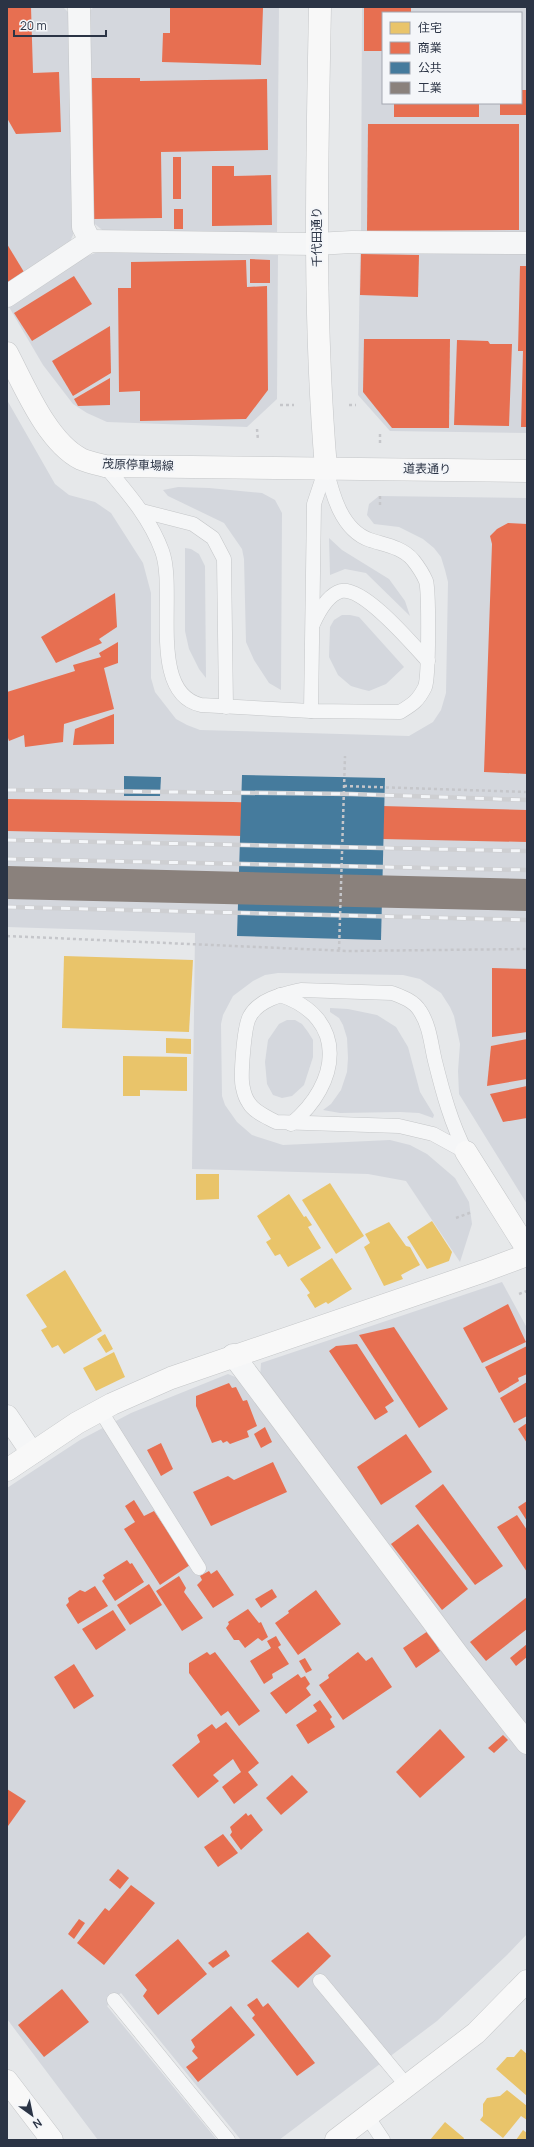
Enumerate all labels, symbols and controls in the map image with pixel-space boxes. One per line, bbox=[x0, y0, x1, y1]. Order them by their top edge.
scale bar bbox=[14, 12, 106, 38]
legend bbox=[382, 12, 522, 104]
text: 20 m bbox=[20, 17, 47, 34]
text: 住宅 bbox=[418, 19, 442, 36]
text: 商業 bbox=[418, 39, 442, 56]
text: 公共 bbox=[418, 59, 442, 76]
text: 工業 bbox=[418, 79, 442, 96]
street label: 千代田通り bbox=[308, 207, 325, 267]
street label: 茂原停車場線 bbox=[102, 455, 174, 474]
street label: 道表通り bbox=[403, 460, 451, 477]
north arrow bbox=[12, 2095, 52, 2135]
text: N bbox=[30, 2115, 45, 2132]

